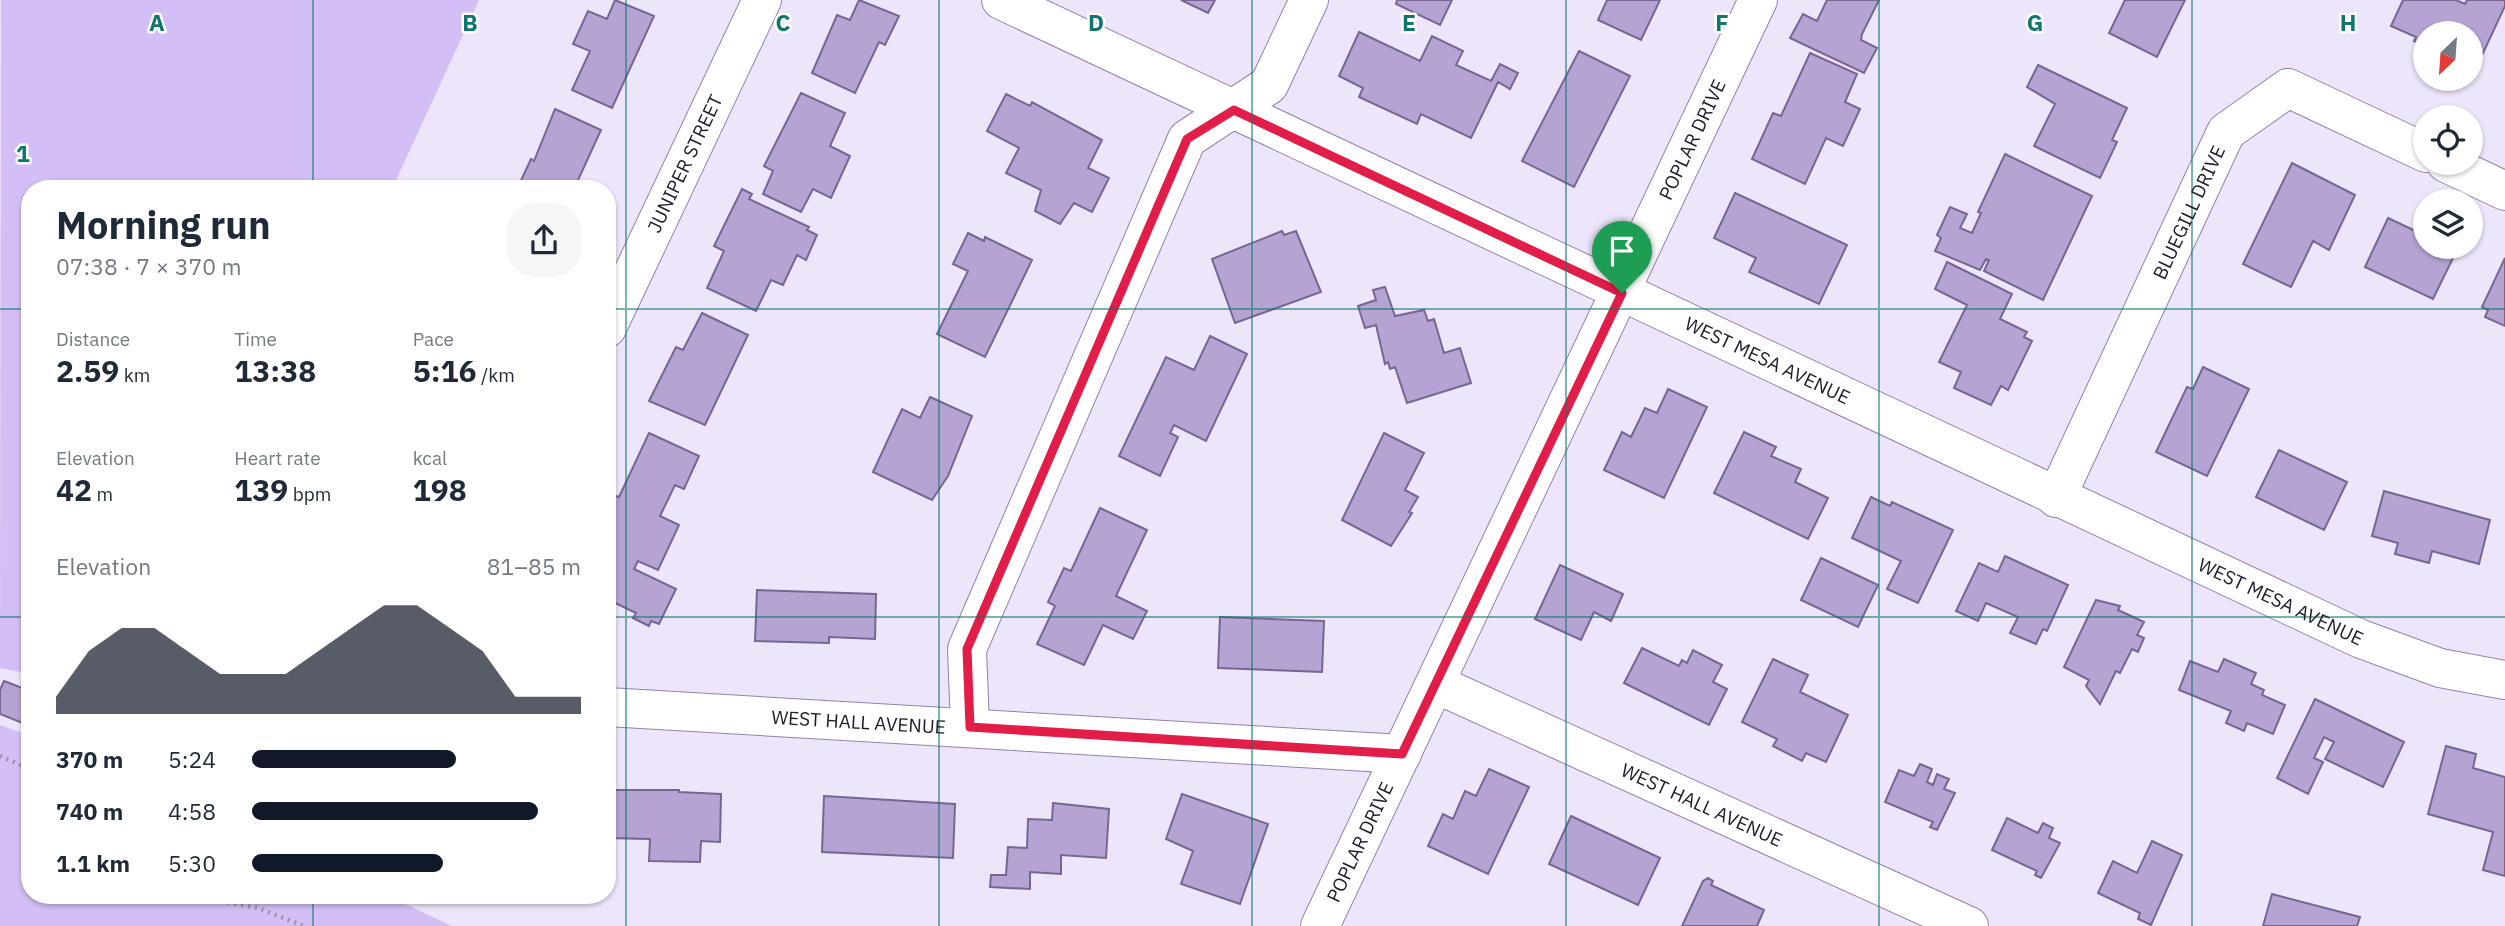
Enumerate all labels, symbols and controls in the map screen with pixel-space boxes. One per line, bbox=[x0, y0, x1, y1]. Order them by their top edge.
text: A bbox=[149, 7, 165, 37]
text: B bbox=[462, 7, 478, 37]
text: C bbox=[776, 7, 791, 37]
text: D bbox=[1088, 7, 1104, 37]
text: E bbox=[1402, 7, 1416, 37]
text: F bbox=[1715, 7, 1729, 37]
text: G bbox=[2027, 7, 2043, 37]
text: H bbox=[2340, 7, 2356, 37]
north arrow bbox=[2413, 21, 2483, 91]
map controls bbox=[2413, 21, 2483, 259]
street label: POPLAR DRIVE bbox=[1653, 75, 1731, 204]
street label: JUNIPER STREET bbox=[642, 91, 728, 236]
button: locate bbox=[2413, 105, 2483, 175]
text: 1 bbox=[16, 138, 30, 168]
street label: BLUEGILL DRIVE bbox=[2147, 142, 2230, 283]
button: layers bbox=[2413, 189, 2483, 259]
text: Morning run bbox=[56, 200, 271, 249]
button: share bbox=[507, 203, 581, 277]
pin bbox=[1592, 221, 1652, 293]
icon: arrive bbox=[1603, 232, 1641, 270]
text: 07:38 · 7 × 370 m bbox=[56, 251, 242, 281]
street label: WEST MESA AVENUE bbox=[1681, 311, 1854, 409]
text: Distance bbox=[56, 327, 130, 351]
text: Time bbox=[234, 327, 277, 351]
text: Pace bbox=[413, 327, 454, 351]
text: 2.59 bbox=[56, 351, 119, 390]
text: 13:38 bbox=[234, 351, 316, 390]
text: 5:16 bbox=[413, 351, 477, 390]
text: km bbox=[119, 363, 150, 387]
text: /km bbox=[477, 363, 515, 387]
text: Elevation bbox=[56, 446, 135, 470]
text: Heart rate bbox=[234, 446, 321, 470]
text: kcal bbox=[413, 446, 447, 470]
text: 42 bbox=[56, 470, 92, 509]
text: 139 bbox=[234, 470, 288, 509]
text: 198 bbox=[413, 470, 467, 509]
text: m bbox=[92, 482, 113, 506]
text: bpm bbox=[288, 482, 331, 506]
text: Elevation bbox=[56, 551, 151, 581]
text: 81–85 m bbox=[487, 551, 581, 581]
street label: WEST MESA AVENUE bbox=[2194, 552, 2367, 650]
street label: WEST HALL AVENUE bbox=[771, 705, 947, 739]
text: 370 m bbox=[56, 744, 123, 774]
text: 5:24 bbox=[168, 744, 216, 774]
street label: WEST HALL AVENUE bbox=[1617, 758, 1786, 852]
street label: POPLAR DRIVE bbox=[1321, 778, 1398, 906]
text: 740 m bbox=[56, 796, 123, 826]
text: 4:58 bbox=[168, 796, 216, 826]
text: 1.1 km bbox=[56, 848, 130, 878]
text: 5:30 bbox=[168, 848, 216, 878]

